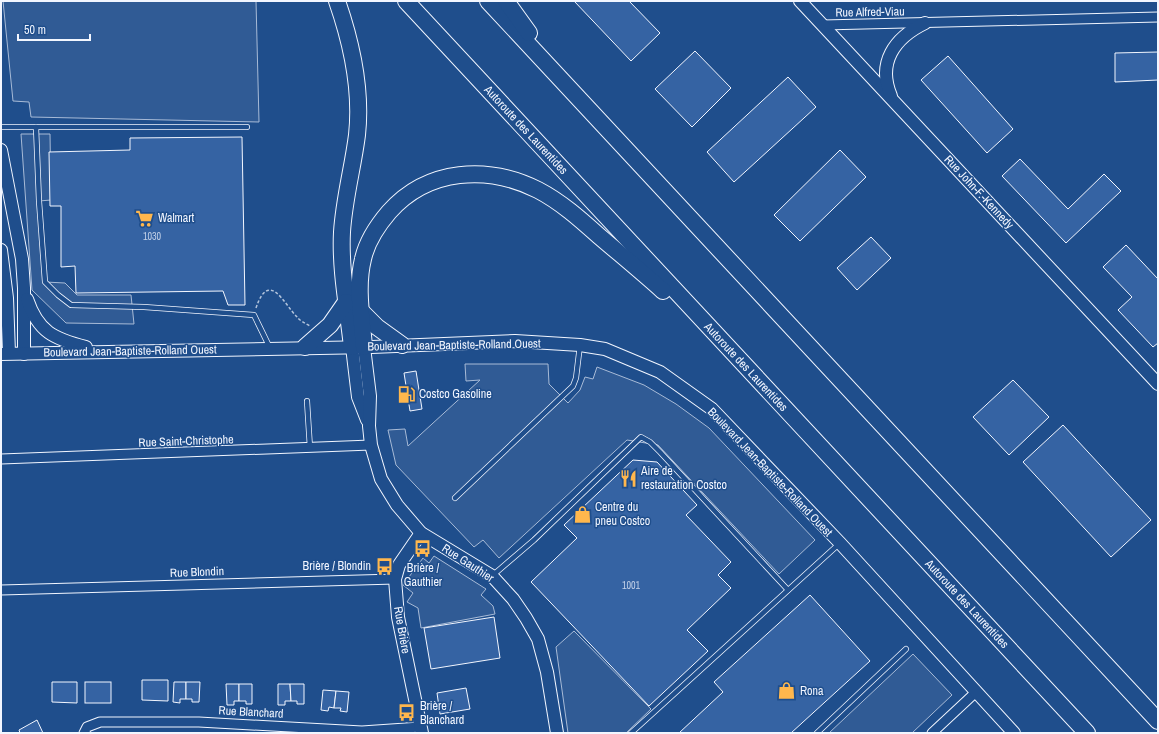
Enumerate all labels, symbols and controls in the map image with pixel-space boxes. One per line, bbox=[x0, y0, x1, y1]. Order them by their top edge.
street label: Rue Alfred-Viau bbox=[835, 3, 905, 21]
scale bar bbox=[18, 16, 90, 42]
text: 50 m bbox=[24, 22, 46, 38]
street label: Autoroute des Laurentides bbox=[480, 81, 571, 178]
street label: Rue John-F.-Kennedy bbox=[941, 152, 1017, 232]
supermarket icon: Walmart bbox=[135, 208, 155, 228]
place label: Walmart bbox=[158, 210, 195, 226]
house number: 1030 bbox=[143, 230, 162, 243]
street label: Autoroute des Laurentides bbox=[700, 318, 791, 415]
street label: Boulevard Jean-Baptiste-Rolland Ouest bbox=[367, 335, 541, 355]
street label: Boulevard Jean-Baptiste-Rolland Ouest bbox=[43, 341, 217, 361]
fuel station icon: Costco Gasoline bbox=[396, 384, 416, 404]
place label: Costco Gasoline bbox=[419, 386, 492, 402]
street label: Boulevard Jean-Baptiste-Rolland Ouest bbox=[704, 404, 836, 540]
street label: Rue Saint-Christophe bbox=[138, 431, 234, 451]
place label: Aire de restauration Costco bbox=[640, 463, 727, 493]
restaurant icon: Aire de restauration Costco bbox=[618, 468, 638, 488]
place label: Centre du pneu Costco bbox=[595, 499, 650, 529]
shop icon: Centre du pneu Costco bbox=[572, 504, 592, 524]
bus stop icon: Brière / Gauthier bbox=[413, 539, 433, 559]
street label: Rue Gauthier bbox=[439, 540, 498, 586]
street label: Autoroute des Laurentides bbox=[921, 555, 1012, 652]
bus stop icon: Brière / Blondin bbox=[374, 556, 394, 576]
place label: Brière / Blondin bbox=[303, 558, 371, 574]
place label: Brière / Gauthier bbox=[404, 560, 443, 590]
street label: Rue Blondin bbox=[170, 563, 224, 581]
house number: 1001 bbox=[622, 579, 641, 592]
street label: Rue Brière bbox=[390, 605, 414, 655]
shop icon: Rona bbox=[777, 681, 797, 701]
place label: Rona bbox=[800, 683, 824, 699]
place label: Brière / Blanchard bbox=[420, 698, 464, 728]
street label: Rue Blanchard bbox=[218, 702, 284, 722]
bus stop icon: Brière / Blanchard bbox=[397, 703, 417, 723]

